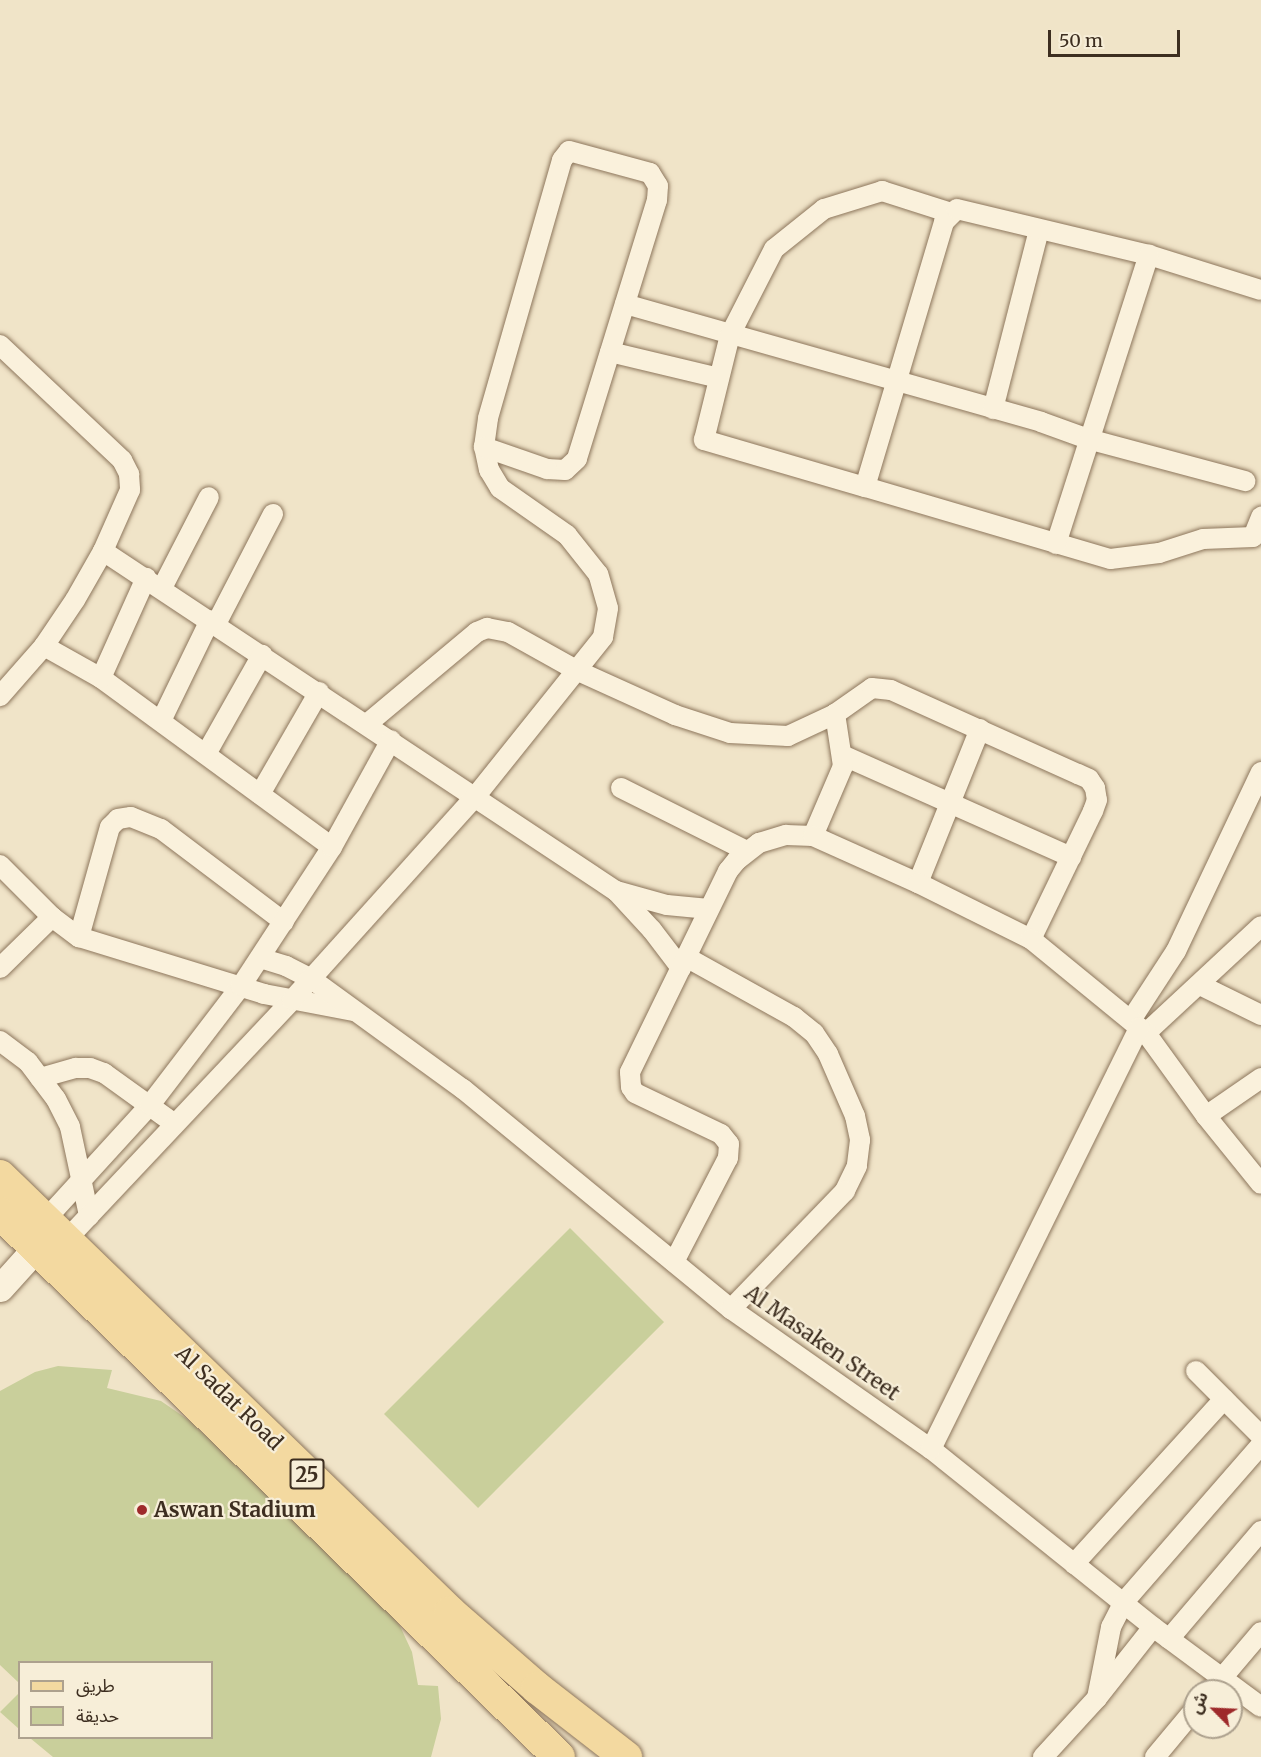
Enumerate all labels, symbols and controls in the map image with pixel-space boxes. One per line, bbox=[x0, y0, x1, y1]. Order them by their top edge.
scale bar bbox=[1051, 18, 1183, 56]
text: 50 m bbox=[1059, 29, 1103, 52]
street label: Al Masaken Street bbox=[740, 1280, 904, 1406]
street label: Al Sadat Road bbox=[170, 1341, 288, 1455]
road number: 25 bbox=[289, 1457, 325, 1491]
place label: Aswan Stadium bbox=[154, 1497, 316, 1523]
marker: Aswan Stadium bbox=[135, 1503, 149, 1517]
legend bbox=[18, 1661, 213, 1739]
text: طريق bbox=[76, 1674, 115, 1697]
north arrow bbox=[1183, 1679, 1243, 1739]
text: ش bbox=[1185, 1688, 1212, 1717]
text: حديقة bbox=[76, 1704, 119, 1727]

